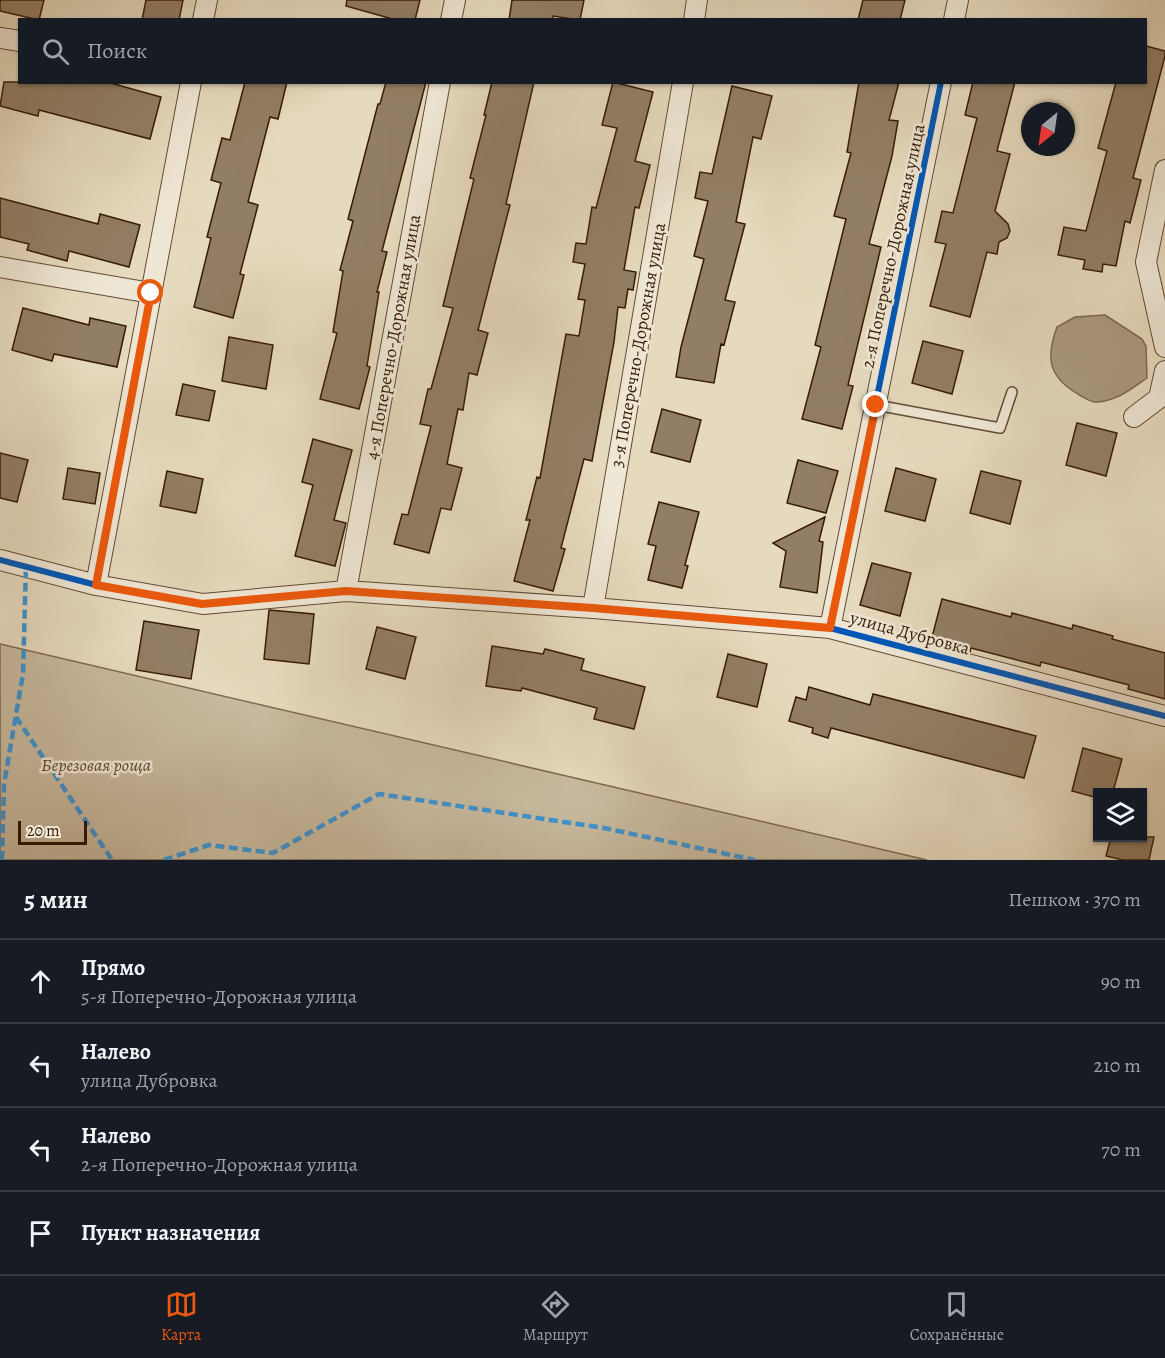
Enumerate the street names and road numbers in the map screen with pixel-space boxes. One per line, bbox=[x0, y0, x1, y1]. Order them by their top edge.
street label: 2-я Поперечно-Дорожная улица bbox=[855, 121, 931, 370]
street label: 4-я Поперечно-Дорожная улица bbox=[360, 212, 427, 462]
street label: 3-я Поперечно-Дорожная улица bbox=[605, 220, 671, 469]
street label: улица Дубровка bbox=[847, 605, 973, 661]

